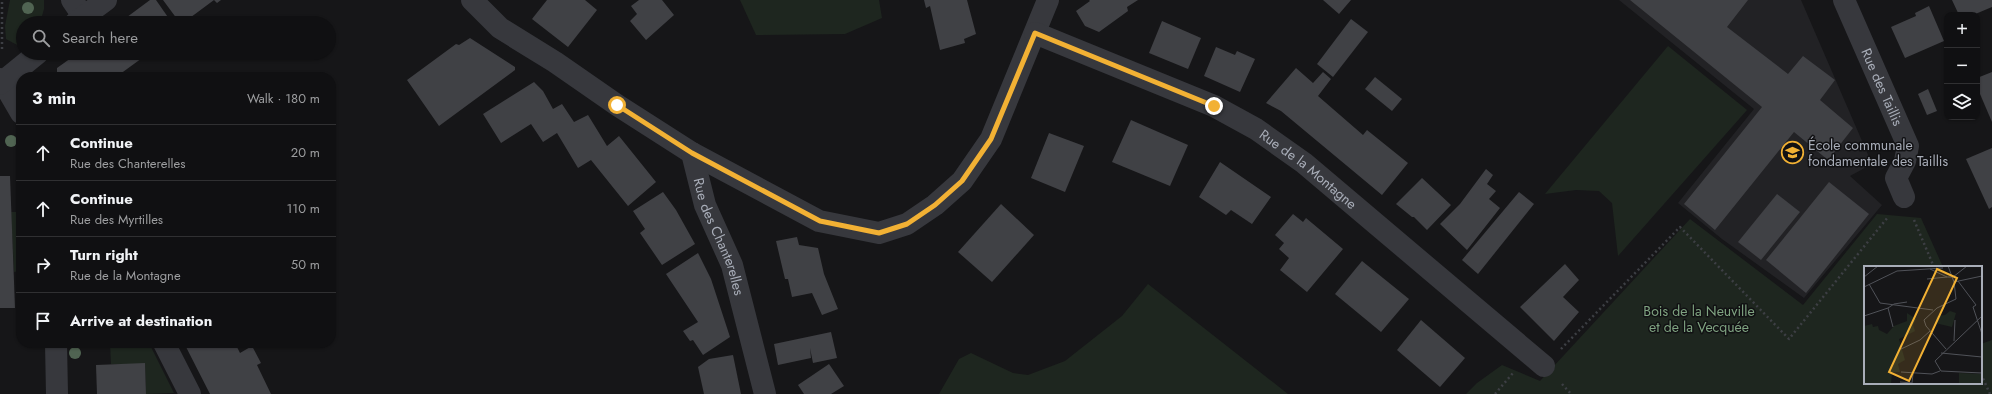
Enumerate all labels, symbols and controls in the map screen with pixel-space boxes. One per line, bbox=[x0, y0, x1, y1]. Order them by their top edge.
map controls bbox=[1944, 12, 1980, 120]
button: + bbox=[1944, 12, 1980, 48]
search box bbox=[16, 16, 336, 60]
icon: search bbox=[30, 27, 52, 49]
text: Search here bbox=[62, 27, 138, 49]
street label: Rue des Taillis bbox=[1856, 45, 1908, 129]
button: − bbox=[1944, 48, 1980, 84]
button: layers bbox=[1944, 84, 1980, 120]
text: 3 min bbox=[32, 86, 76, 110]
text: Walk · 180 m bbox=[247, 89, 320, 108]
route start bbox=[608, 96, 626, 114]
route end bbox=[1205, 97, 1223, 115]
street label: Rue de la Montagne bbox=[1255, 124, 1361, 214]
text: Continue bbox=[70, 132, 133, 154]
place label: École communale fondamentale des Taillis bbox=[1808, 135, 1949, 171]
school or university icon: École communale fondamentale des Taillis bbox=[1780, 140, 1806, 166]
icon: ahead bbox=[32, 142, 54, 164]
text: 20 m bbox=[291, 143, 320, 162]
text: Rue des Chanterelles bbox=[70, 154, 185, 173]
street label: Rue des Chanterelles bbox=[689, 176, 749, 298]
text: Continue bbox=[70, 188, 133, 210]
icon: ahead bbox=[32, 198, 54, 220]
text: 110 m bbox=[286, 199, 320, 218]
text: Rue des Myrtilles bbox=[70, 210, 163, 229]
text: Turn right bbox=[70, 244, 138, 266]
icon: right bbox=[32, 254, 54, 276]
text: 50 m bbox=[291, 255, 320, 274]
text: Rue de la Montagne bbox=[70, 266, 181, 285]
inset map bbox=[1864, 266, 1982, 384]
park label: Bois de la Neuville et de la Vecquée bbox=[1643, 301, 1755, 337]
icon: arrive bbox=[32, 310, 54, 332]
text: Arrive at destination bbox=[70, 310, 212, 332]

